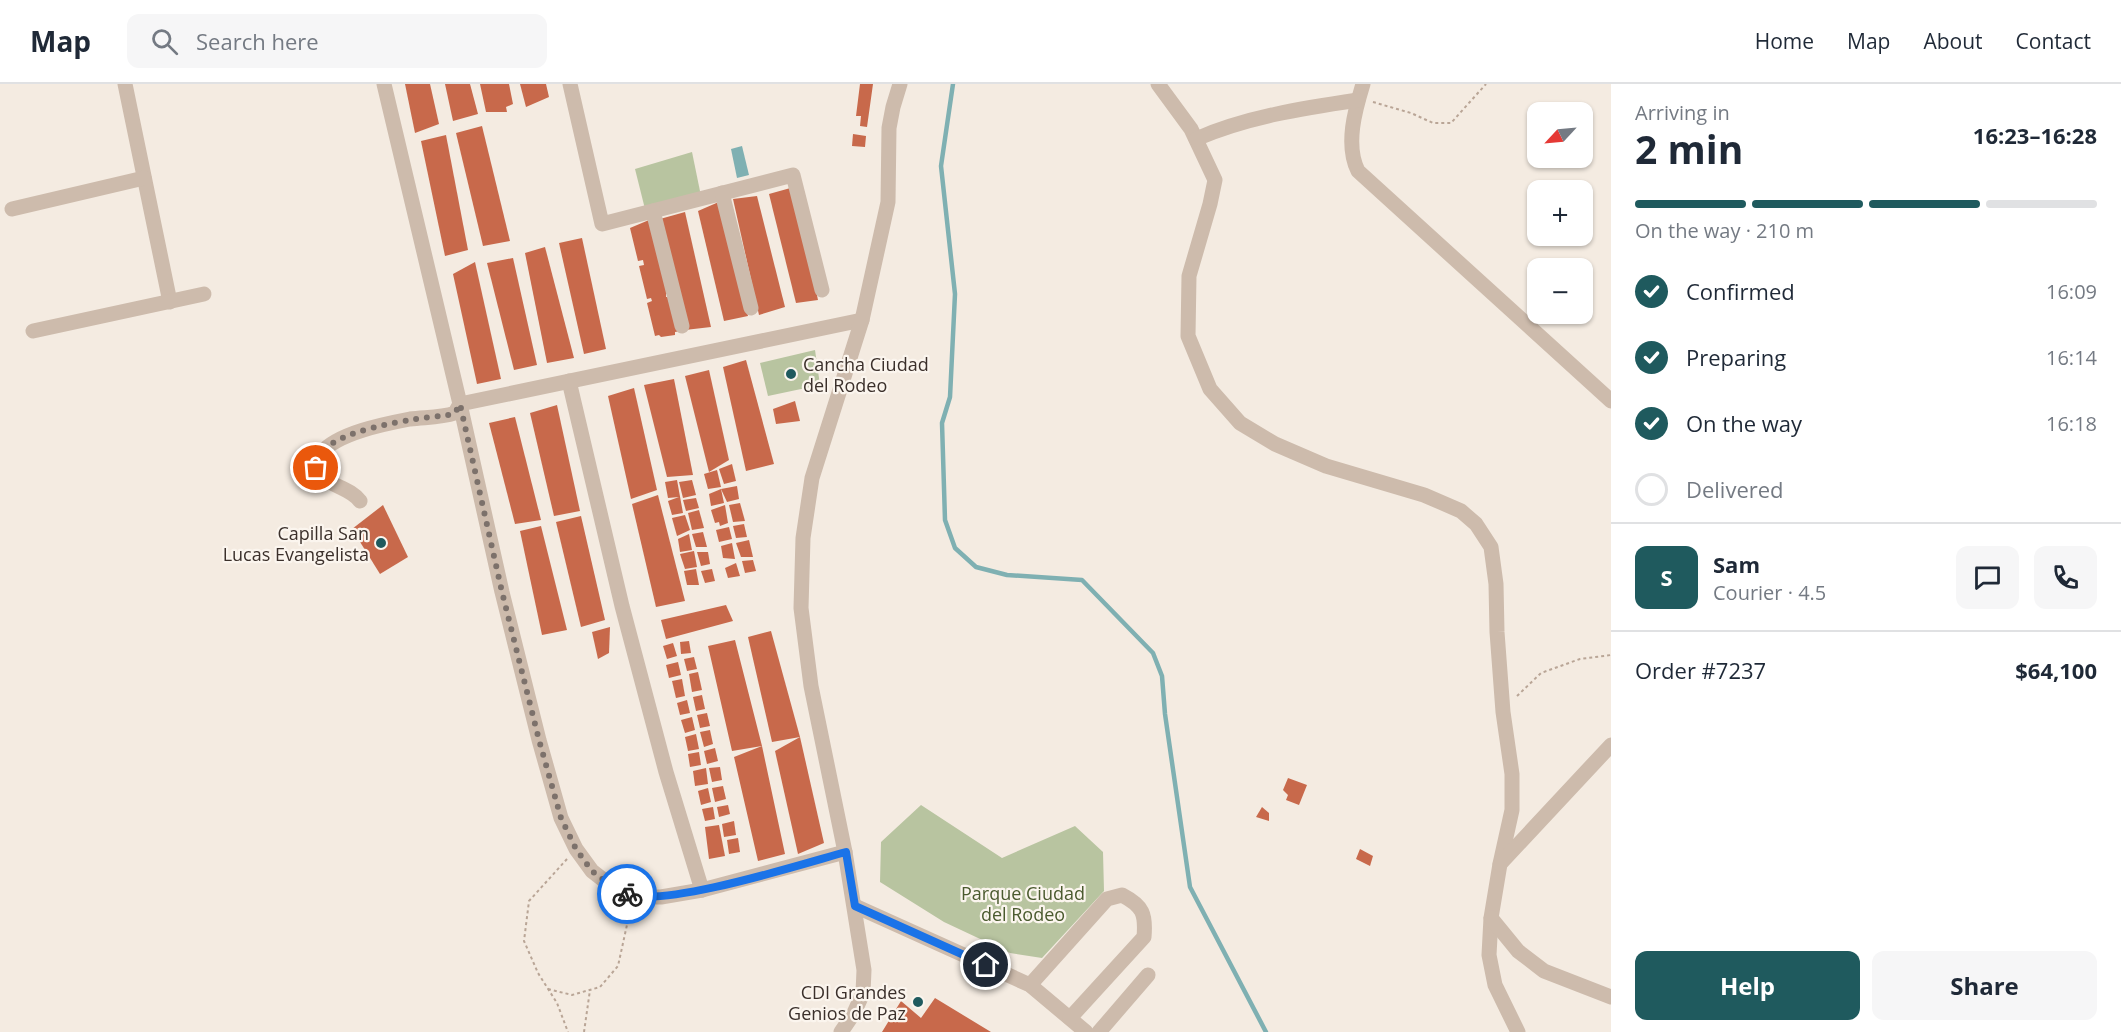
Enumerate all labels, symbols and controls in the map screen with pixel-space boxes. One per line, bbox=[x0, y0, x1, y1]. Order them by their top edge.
search box bbox=[127, 14, 547, 68]
text: Map bbox=[30, 22, 91, 60]
icon: search bbox=[148, 25, 181, 58]
text: Search here bbox=[196, 26, 319, 56]
text: Home bbox=[1755, 27, 1814, 55]
text: Map bbox=[1847, 27, 1890, 55]
text: About bbox=[1923, 27, 1983, 55]
text: Contact bbox=[2016, 27, 2091, 55]
text: Arriving in bbox=[1635, 99, 1730, 126]
north arrow bbox=[1527, 102, 1593, 168]
map controls bbox=[1527, 102, 1593, 324]
text: 16:23–16:28 bbox=[1973, 120, 2097, 150]
text: 2 min bbox=[1635, 122, 1743, 175]
button: + bbox=[1527, 180, 1593, 246]
text: On the way · 210 m bbox=[1635, 217, 1814, 244]
button: − bbox=[1527, 258, 1593, 324]
icon: check bbox=[1635, 275, 1668, 308]
text: Confirmed bbox=[1686, 276, 1795, 306]
text: 16:09 bbox=[2046, 278, 2097, 305]
icon: check bbox=[1635, 341, 1668, 374]
text: Preparing bbox=[1686, 342, 1786, 372]
text: 16:14 bbox=[2046, 344, 2097, 371]
place label: Cancha Ciudad del Rodeo bbox=[803, 352, 929, 397]
marker: Cancha Ciudad del Rodeo bbox=[784, 367, 798, 381]
icon: check bbox=[1635, 407, 1668, 440]
text: On the way bbox=[1686, 408, 1802, 438]
text: 16:18 bbox=[2046, 410, 2097, 437]
pin bbox=[290, 442, 341, 493]
icon: bag bbox=[299, 451, 332, 484]
text: Delivered bbox=[1686, 474, 1784, 504]
place label: Capilla San Lucas Evangelista bbox=[223, 521, 369, 566]
marker: Capilla San Lucas Evangelista bbox=[374, 536, 388, 550]
button: chat bbox=[1956, 546, 2019, 609]
button: phone bbox=[2034, 546, 2097, 609]
text: Sam bbox=[1713, 549, 1760, 579]
text: S bbox=[1660, 562, 1673, 592]
text: Courier · 4.5 bbox=[1713, 579, 1826, 606]
text: Order #7237 bbox=[1635, 655, 1766, 685]
text: $64,100 bbox=[2015, 655, 2097, 685]
courier bbox=[597, 864, 657, 924]
icon: bike bbox=[611, 878, 644, 911]
park label: Parque Ciudad del Rodeo bbox=[961, 881, 1085, 926]
pin bbox=[960, 939, 1011, 990]
icon: home bbox=[969, 948, 1002, 981]
button: Help bbox=[1635, 951, 1860, 1020]
button: Share bbox=[1872, 951, 2097, 1020]
place label: CDI Grandes Genios de Paz bbox=[788, 980, 906, 1025]
marker: CDI Grandes Genios de Paz bbox=[911, 995, 925, 1009]

